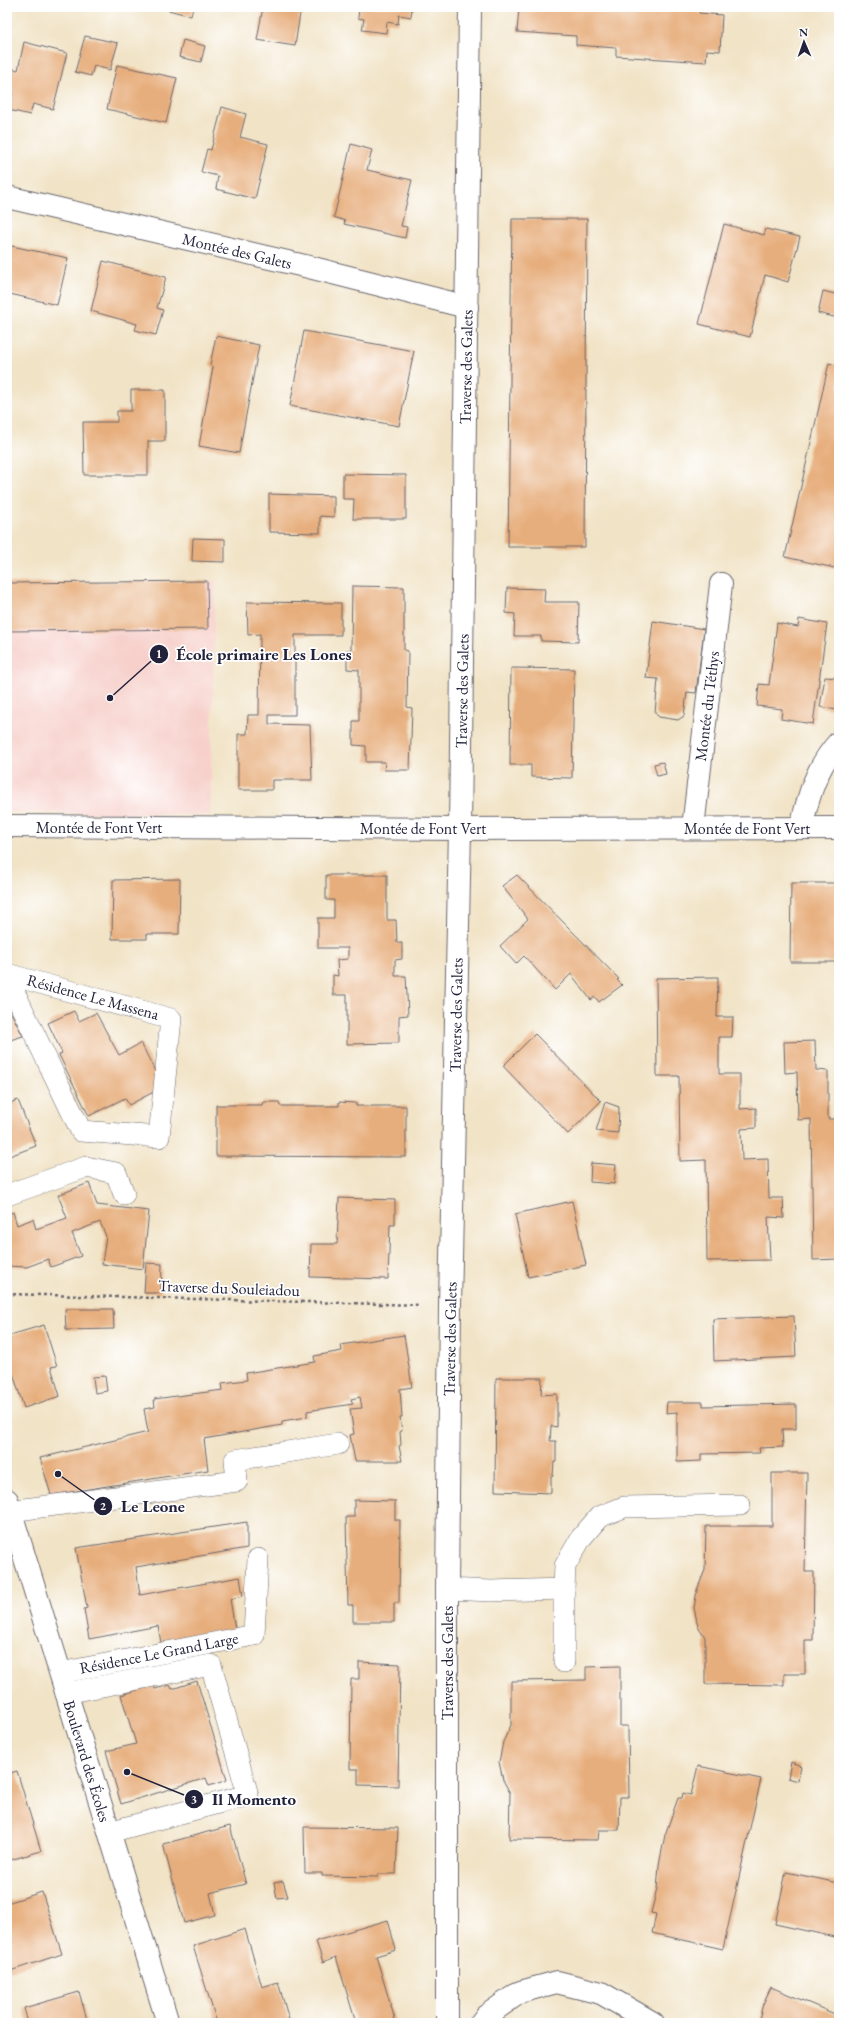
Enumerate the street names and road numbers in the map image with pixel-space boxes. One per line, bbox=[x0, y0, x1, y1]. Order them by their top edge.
street label: Montée des Galets bbox=[180, 228, 294, 274]
street label: Traverse des Galets bbox=[455, 310, 477, 424]
street label: Traverse des Galets bbox=[451, 634, 473, 748]
street label: Montée du Téthys bbox=[690, 650, 724, 762]
street label: Montée de Font Vert bbox=[36, 817, 162, 838]
street label: Montée de Font Vert bbox=[360, 818, 486, 839]
street label: Montée de Font Vert bbox=[684, 818, 810, 839]
street label: Traverse des Galets bbox=[445, 958, 467, 1072]
street label: Résidence Le Massena bbox=[25, 969, 162, 1025]
street label: Traverse du Souleiadou bbox=[158, 1275, 301, 1301]
street label: Traverse des Galets bbox=[439, 1282, 461, 1396]
street label: Traverse des Galets bbox=[437, 1606, 458, 1720]
street label: Résidence Le Grand Large bbox=[78, 1627, 240, 1679]
street label: Boulevard des Écoles bbox=[59, 1698, 115, 1824]

